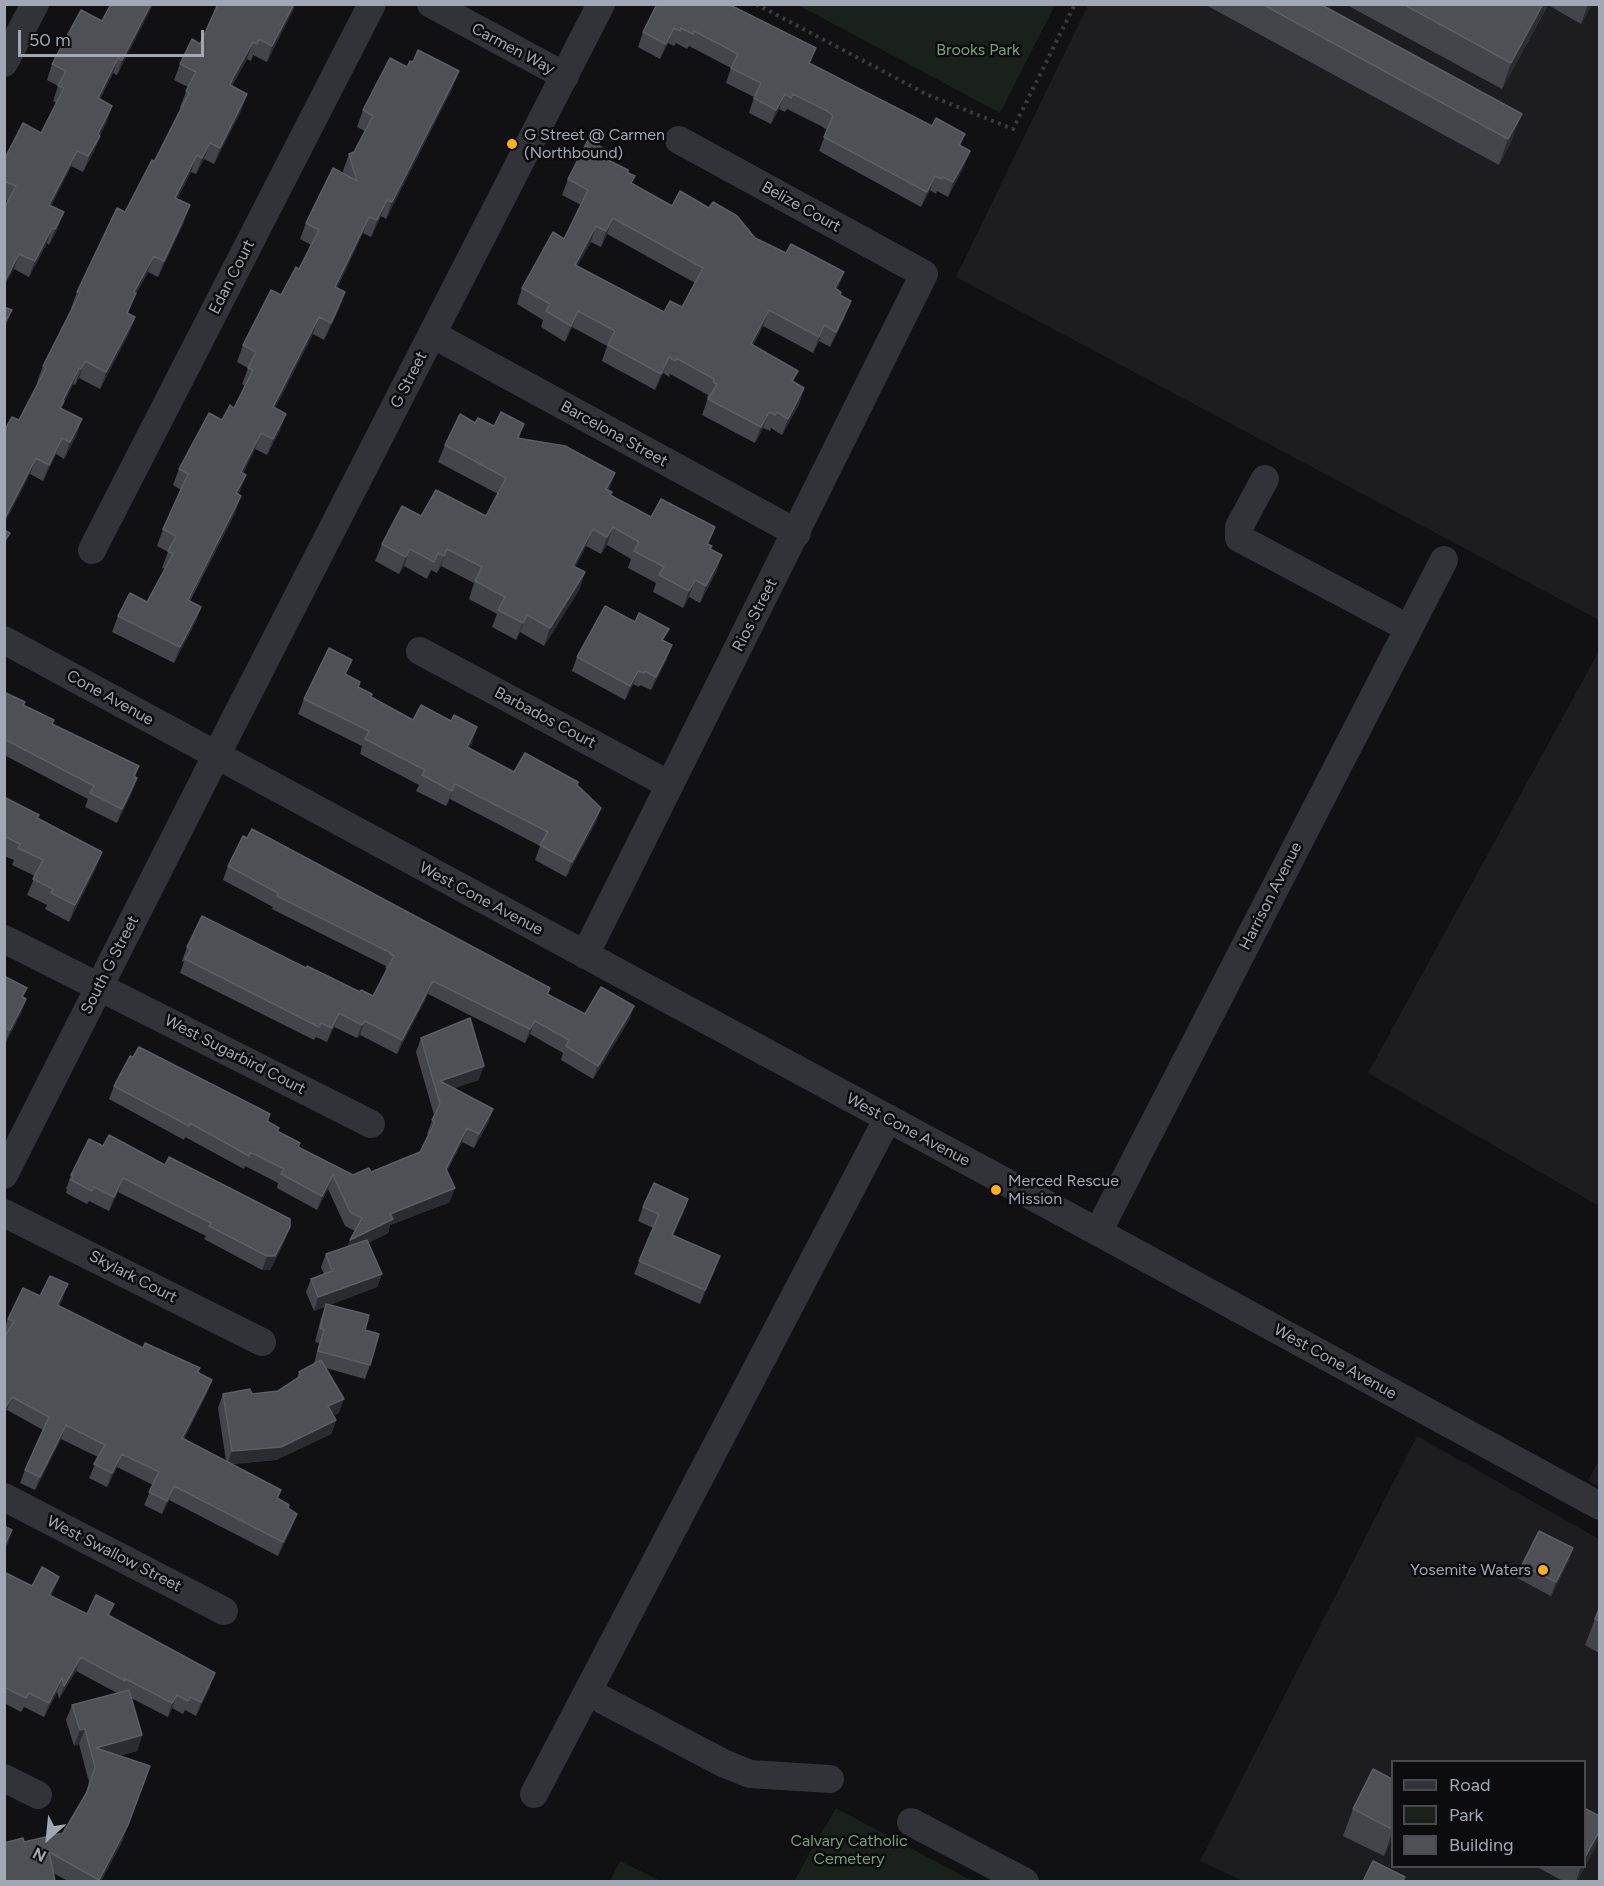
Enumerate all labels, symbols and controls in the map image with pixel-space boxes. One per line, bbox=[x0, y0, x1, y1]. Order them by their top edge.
scale bar bbox=[21, 18, 207, 56]
street label: Carmen Way bbox=[468, 19, 558, 79]
text: 50 m bbox=[29, 29, 71, 51]
park label: Brooks Park bbox=[936, 40, 1020, 60]
place label: G Street @ Carmen (Northbound) bbox=[524, 125, 665, 163]
marker: G Street @ Carmen (Northbound) bbox=[505, 137, 519, 151]
street label: Belize Court bbox=[758, 177, 844, 237]
street label: Edan Court bbox=[205, 237, 259, 317]
street label: G Street bbox=[387, 349, 431, 411]
street label: Barcelona Street bbox=[557, 397, 671, 471]
street label: Rios Street bbox=[728, 575, 782, 655]
street label: Cone Avenue bbox=[63, 666, 157, 730]
street label: Barbados Court bbox=[491, 683, 599, 753]
street label: Harrison Avenue bbox=[1236, 839, 1306, 953]
street label: West Cone Avenue bbox=[416, 858, 546, 940]
street label: South G Street bbox=[77, 913, 143, 1017]
street label: West Sugarbird Court bbox=[161, 1011, 309, 1099]
street label: West Cone Avenue bbox=[843, 1089, 973, 1171]
place label: Merced Rescue Mission bbox=[1008, 1171, 1119, 1209]
marker: Merced Rescue Mission bbox=[989, 1183, 1003, 1197]
street label: Skylark Court bbox=[86, 1247, 180, 1307]
street label: West Cone Avenue bbox=[1270, 1320, 1400, 1404]
street label: West Swallow Street bbox=[43, 1512, 185, 1596]
place label: Yosemite Waters bbox=[1410, 1560, 1531, 1580]
marker: Yosemite Waters bbox=[1536, 1563, 1550, 1577]
legend bbox=[1391, 1760, 1586, 1868]
text: Road bbox=[1449, 1774, 1490, 1796]
text: Park bbox=[1449, 1804, 1483, 1826]
north arrow bbox=[18, 1808, 78, 1868]
park label: Calvary Catholic Cemetery bbox=[790, 1831, 908, 1869]
text: Building bbox=[1449, 1834, 1514, 1856]
text: N bbox=[30, 1843, 49, 1866]

